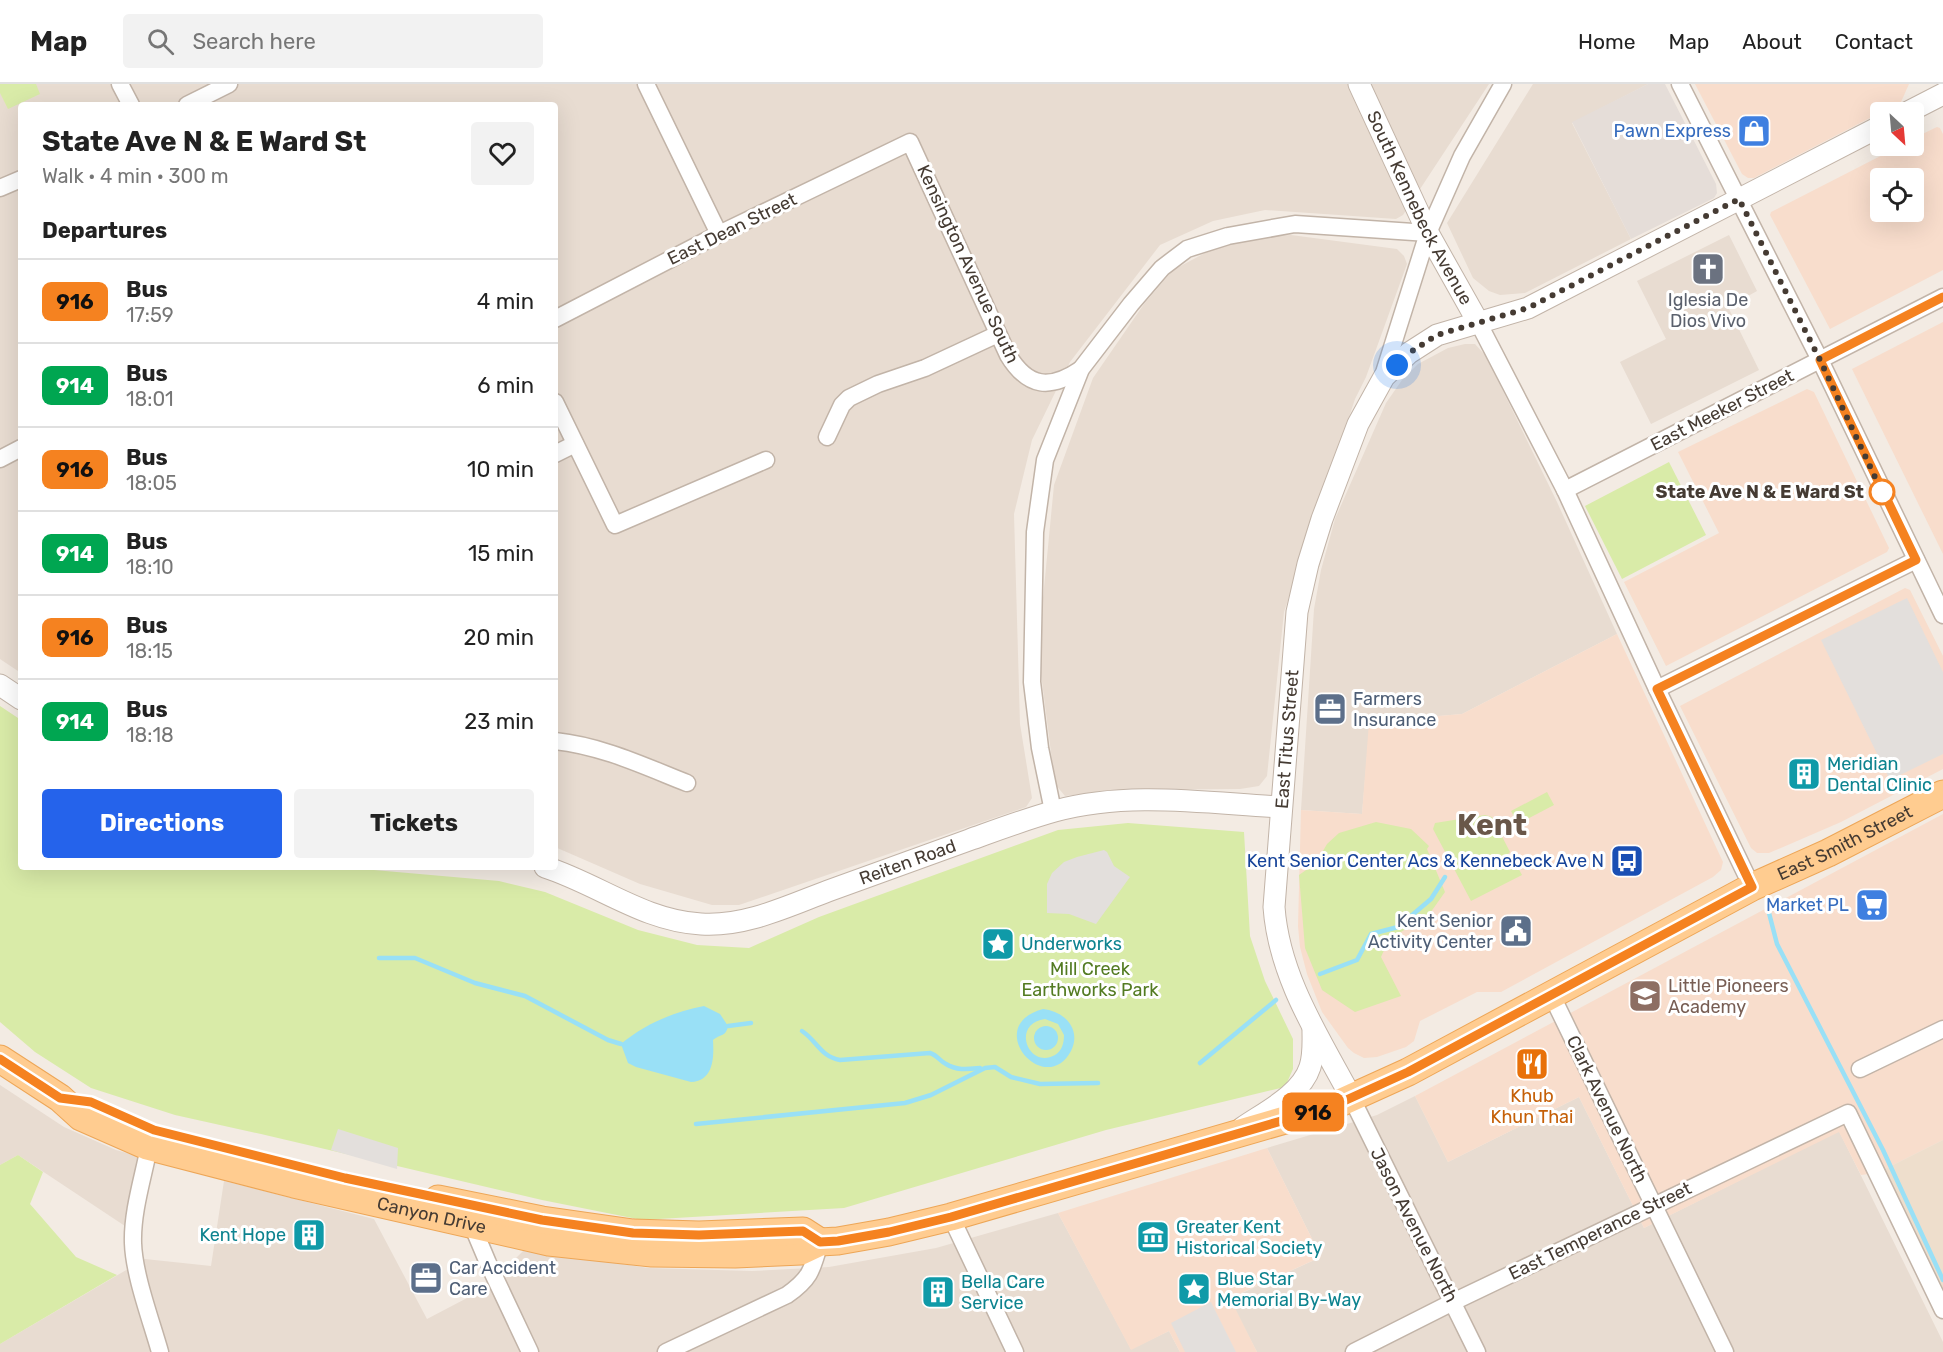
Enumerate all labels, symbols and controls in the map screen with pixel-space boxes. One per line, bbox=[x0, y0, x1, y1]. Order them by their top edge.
search box bbox=[123, 14, 543, 68]
text: Map bbox=[30, 25, 87, 58]
icon: search bbox=[144, 25, 177, 58]
text: Search here bbox=[192, 28, 316, 55]
text: Home bbox=[1578, 29, 1635, 54]
text: Map bbox=[1668, 29, 1709, 54]
text: About bbox=[1742, 29, 1802, 54]
text: Contact bbox=[1835, 29, 1913, 54]
north arrow bbox=[1870, 102, 1924, 156]
map controls bbox=[1870, 102, 1924, 222]
street label: South Kennebeck Avenue bbox=[1362, 107, 1477, 309]
shop icon: Pawn Express bbox=[1736, 113, 1772, 149]
place label: Pawn Express bbox=[1614, 120, 1731, 142]
button: heart bbox=[471, 122, 534, 185]
text: State Ave N & E Ward St bbox=[42, 125, 366, 158]
street label: Kensington Avenue South bbox=[912, 161, 1024, 367]
text: Walk · 4 min · 300 m bbox=[42, 164, 229, 188]
button: locate bbox=[1870, 168, 1924, 222]
street label: East Dean Street bbox=[664, 188, 800, 270]
text: Departures bbox=[42, 217, 167, 244]
church icon: Iglesia De Dios Vivo bbox=[1690, 251, 1726, 287]
text: Bus bbox=[126, 276, 168, 303]
text: 4 min bbox=[477, 288, 534, 315]
text: 916 bbox=[56, 289, 94, 314]
place label: Iglesia De Dios Vivo bbox=[1668, 289, 1748, 332]
text: 17:59 bbox=[126, 303, 174, 327]
your location bbox=[1382, 350, 1412, 380]
text: Bus bbox=[126, 360, 168, 387]
street label: East Meeker Street bbox=[1647, 364, 1797, 456]
text: 6 min bbox=[477, 372, 534, 399]
text: 914 bbox=[56, 373, 94, 398]
text: 18:01 bbox=[126, 387, 174, 411]
text: Bus bbox=[126, 444, 168, 471]
text: 10 min bbox=[467, 456, 534, 483]
text: 916 bbox=[56, 457, 94, 482]
text: 18:05 bbox=[126, 471, 177, 495]
marker: State Ave N & E Ward St bbox=[1869, 479, 1895, 505]
place label: State Ave N & E Ward St bbox=[1656, 481, 1864, 503]
text: Bus bbox=[126, 528, 168, 555]
text: 15 min bbox=[468, 540, 534, 567]
text: 914 bbox=[56, 541, 94, 566]
text: 18:10 bbox=[126, 555, 174, 579]
text: Bus bbox=[126, 612, 168, 639]
text: 20 min bbox=[464, 624, 534, 651]
text: 916 bbox=[56, 625, 94, 650]
text: 18:15 bbox=[126, 639, 173, 663]
street label: East Titus Street bbox=[1271, 669, 1303, 810]
place label: Farmers Insurance bbox=[1353, 688, 1436, 731]
office icon: Farmers Insurance bbox=[1312, 691, 1348, 727]
text: Bus bbox=[126, 696, 168, 723]
text: 23 min bbox=[464, 708, 534, 735]
text: 914 bbox=[56, 709, 94, 734]
text: 18:18 bbox=[126, 723, 174, 747]
place label: Meridian Dental Clinic bbox=[1827, 753, 1932, 796]
building icon: Meridian Dental Clinic bbox=[1786, 756, 1822, 792]
button: Directions bbox=[42, 789, 282, 858]
button: Tickets bbox=[294, 789, 534, 858]
street label: East Smith Street bbox=[1774, 801, 1916, 885]
district label: Kent bbox=[1457, 807, 1527, 843]
street label: Reiten Road bbox=[856, 835, 959, 890]
bus stop icon: Kent Senior Center Acs & Kennebeck Ave N bbox=[1609, 843, 1645, 879]
place label: Kent Senior Center Acs & Kennebeck Ave N bbox=[1247, 850, 1604, 872]
supermarket icon: Market PL bbox=[1854, 887, 1890, 923]
place label: Market PL bbox=[1766, 894, 1849, 916]
place label: Kent Senior Activity Center bbox=[1368, 910, 1493, 953]
public building icon: Kent Senior Activity Center bbox=[1498, 913, 1534, 949]
place icon: Underworks bbox=[980, 926, 1016, 962]
place label: Underworks bbox=[1021, 933, 1122, 955]
park label: Mill Creek Earthworks Park bbox=[1021, 958, 1159, 1001]
place label: Little Pioneers Academy bbox=[1668, 975, 1789, 1018]
school or university icon: Little Pioneers Academy bbox=[1627, 978, 1663, 1014]
street label: Clark Avenue North bbox=[1562, 1032, 1652, 1186]
restaurant icon: Khub Khun Thai bbox=[1514, 1046, 1550, 1082]
place label: Khub Khun Thai bbox=[1491, 1085, 1573, 1128]
line badge: 916 bbox=[1278, 1092, 1348, 1132]
text: 916 bbox=[1294, 1100, 1332, 1125]
street label: Jason Avenue North bbox=[1365, 1144, 1463, 1306]
street label: East Temperance Street bbox=[1505, 1177, 1695, 1285]
street label: Canyon Drive bbox=[375, 1192, 488, 1238]
place label: Greater Kent Historical Society bbox=[1176, 1216, 1322, 1259]
building icon: Kent Hope bbox=[291, 1217, 327, 1253]
museum icon: Greater Kent Historical Society bbox=[1135, 1219, 1171, 1255]
place label: Kent Hope bbox=[199, 1224, 286, 1246]
place label: Car Accident Care bbox=[449, 1257, 556, 1300]
office icon: Car Accident Care bbox=[408, 1260, 444, 1296]
place label: Blue Star Memorial By-Way bbox=[1217, 1268, 1361, 1311]
place label: Bella Care Service bbox=[961, 1271, 1045, 1314]
place icon: Blue Star Memorial By-Way bbox=[1176, 1271, 1212, 1307]
building icon: Bella Care Service bbox=[920, 1274, 956, 1310]

